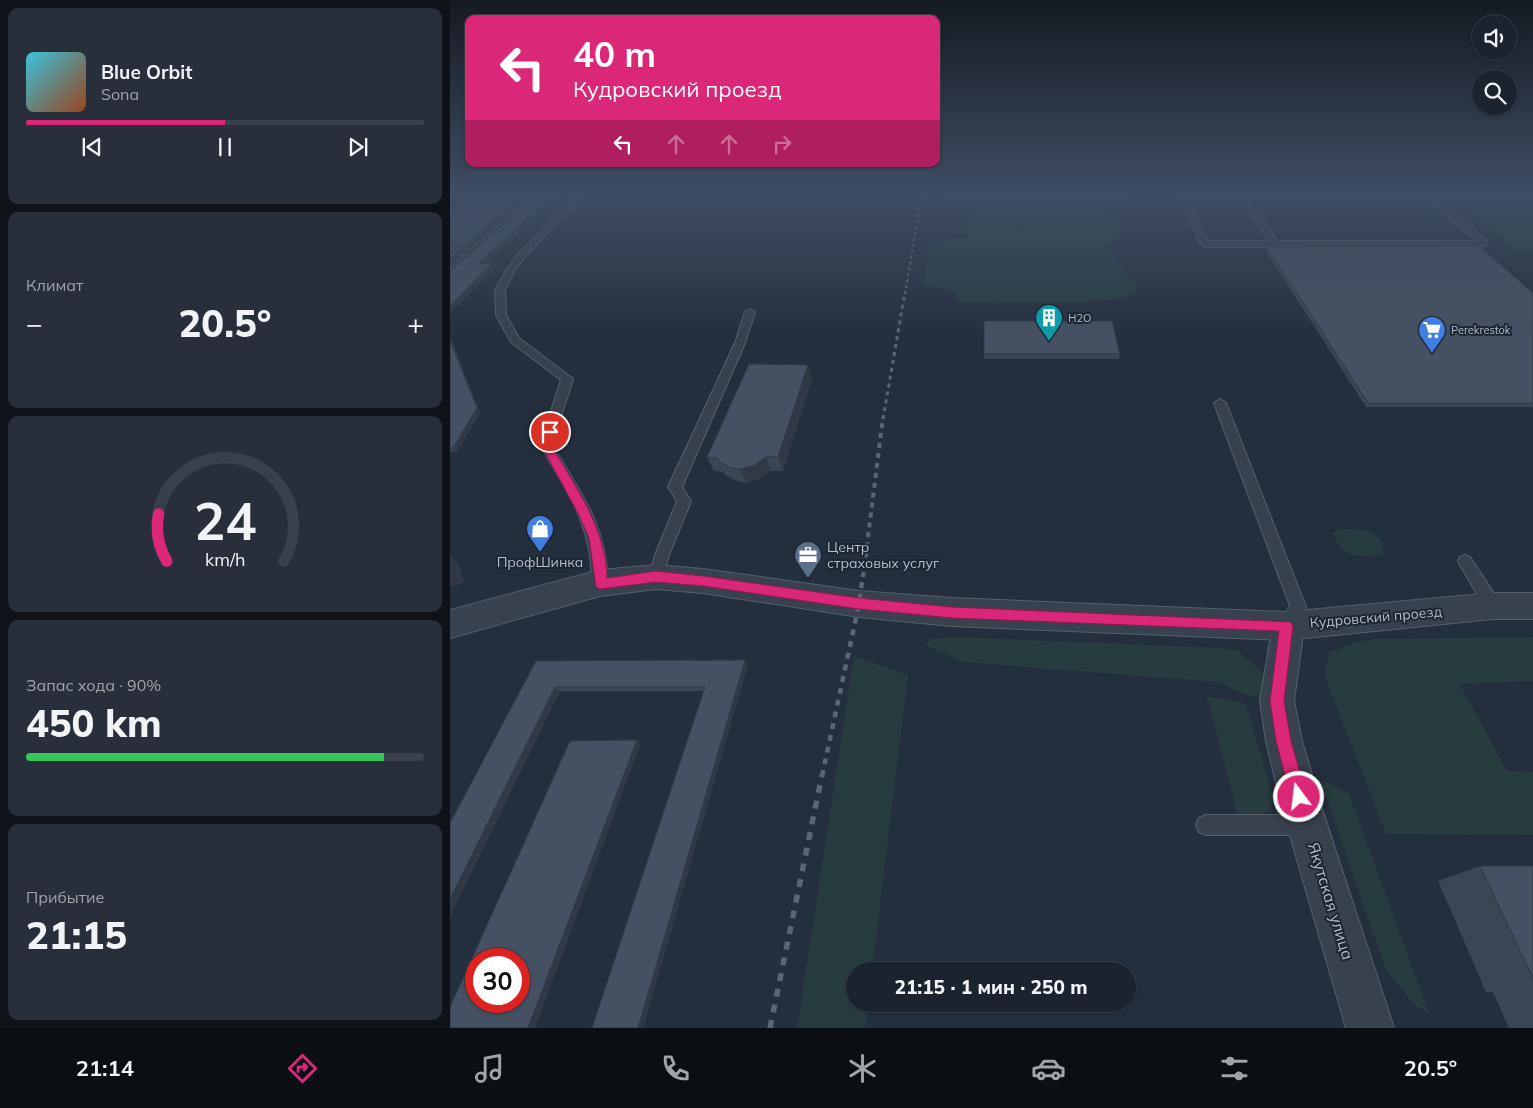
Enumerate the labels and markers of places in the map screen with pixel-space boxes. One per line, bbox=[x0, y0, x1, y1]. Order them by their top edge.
building icon: H2O bbox=[1034, 303, 1064, 342]
place label: H2O bbox=[1068, 311, 1092, 325]
supermarket icon: Perekrestok bbox=[1417, 315, 1447, 354]
place label: Perekrestok bbox=[1451, 323, 1511, 337]
pin bbox=[529, 411, 571, 453]
shop icon: ПрофШинка bbox=[525, 514, 555, 553]
place label: Центр страховых услуг bbox=[827, 538, 940, 572]
office icon: Центр страховых услуг bbox=[793, 540, 823, 579]
place label: ПрофШинка bbox=[497, 553, 583, 571]

